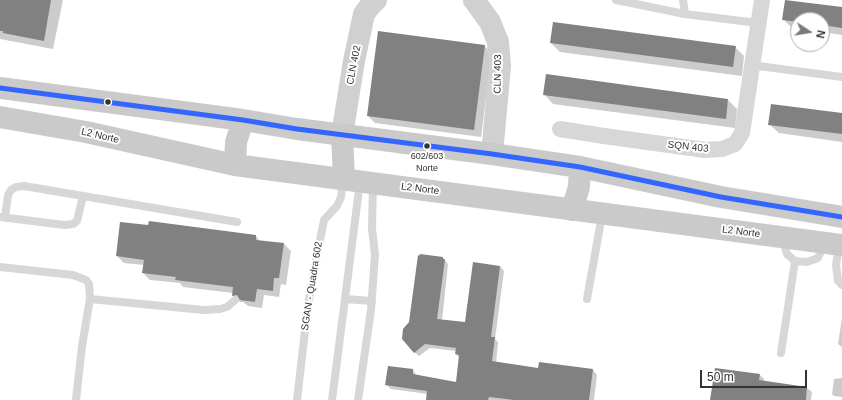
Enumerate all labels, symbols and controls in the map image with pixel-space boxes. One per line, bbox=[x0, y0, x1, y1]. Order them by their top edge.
north arrow bbox=[790, 12, 830, 52]
text: N bbox=[814, 29, 827, 39]
street label: CLN 402 bbox=[344, 44, 364, 86]
street label: CLN 403 bbox=[492, 54, 504, 94]
unlabelled marker bbox=[103, 97, 113, 107]
street label: L2 Norte bbox=[80, 126, 120, 146]
street label: SQN 403 bbox=[667, 139, 709, 155]
marker: 602/603 Norte bbox=[422, 141, 432, 151]
place label: 602/603 Norte bbox=[411, 152, 443, 173]
street label: L2 Norte bbox=[400, 181, 440, 197]
street label: L2 Norte bbox=[721, 224, 761, 240]
street label: SGAN - Quadra 602 bbox=[299, 241, 325, 331]
scale bar bbox=[702, 362, 809, 388]
text: 50 m bbox=[707, 370, 734, 384]

